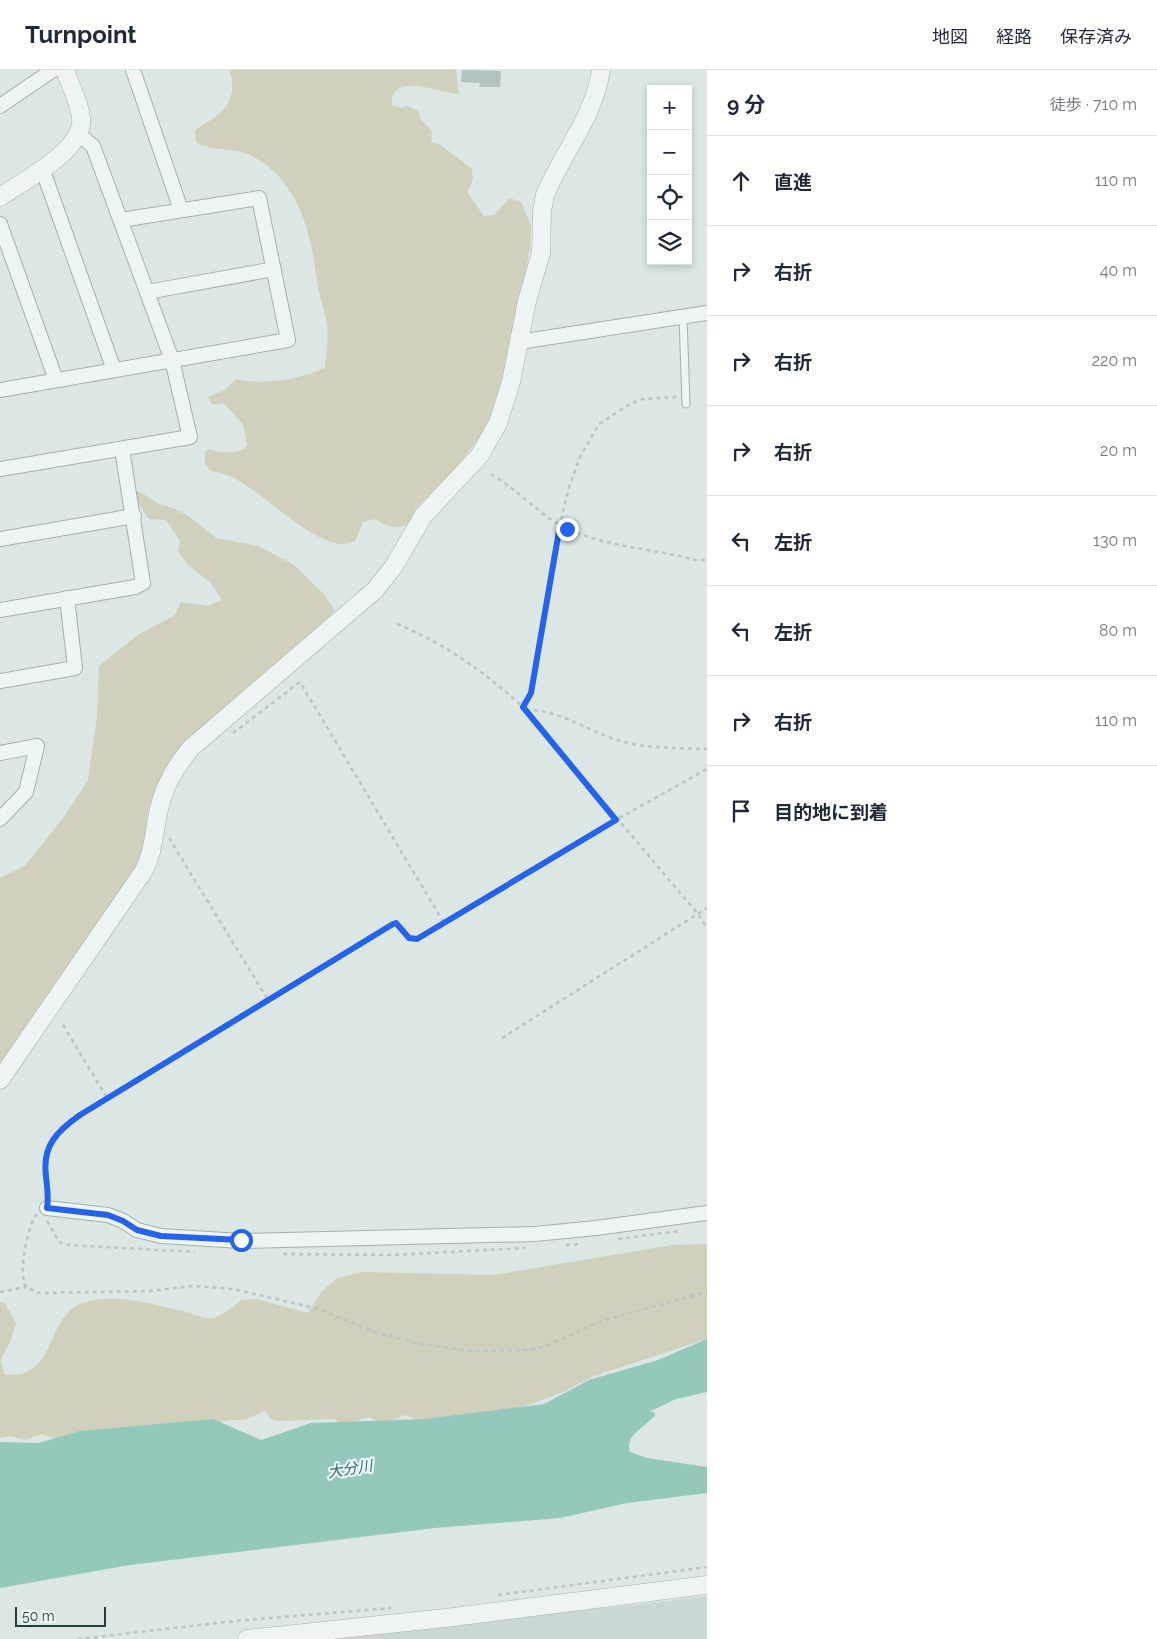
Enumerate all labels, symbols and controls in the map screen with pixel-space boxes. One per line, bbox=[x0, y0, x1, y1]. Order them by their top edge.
text: Turnpoint bbox=[25, 20, 137, 49]
text: 地図 bbox=[932, 26, 968, 47]
text: 経路 bbox=[996, 26, 1032, 47]
text: 保存済み bbox=[1060, 26, 1132, 47]
map controls bbox=[647, 85, 692, 265]
button: + bbox=[647, 85, 692, 130]
text: 9 分 bbox=[727, 92, 765, 117]
text: 徒歩 · 710 m bbox=[1050, 95, 1137, 114]
button: − bbox=[647, 130, 692, 175]
icon: ahead bbox=[727, 167, 755, 195]
text: 直進 bbox=[774, 171, 812, 193]
text: 110 m bbox=[1095, 171, 1137, 190]
button: locate bbox=[647, 175, 692, 220]
button: layers bbox=[647, 220, 692, 265]
icon: right bbox=[727, 257, 755, 285]
text: 右折 bbox=[774, 261, 812, 283]
text: 40 m bbox=[1100, 261, 1137, 280]
icon: right bbox=[727, 347, 755, 375]
text: 右折 bbox=[774, 351, 812, 373]
text: 220 m bbox=[1092, 351, 1137, 370]
icon: right bbox=[727, 437, 755, 465]
text: 右折 bbox=[774, 441, 812, 463]
text: 20 m bbox=[1100, 441, 1137, 460]
route end bbox=[556, 518, 579, 541]
icon: left bbox=[727, 527, 755, 555]
text: 左折 bbox=[774, 531, 812, 553]
text: 130 m bbox=[1093, 531, 1137, 550]
icon: left bbox=[727, 617, 755, 645]
text: 左折 bbox=[774, 621, 812, 643]
text: 80 m bbox=[1099, 621, 1137, 640]
icon: right bbox=[727, 707, 755, 735]
text: 右折 bbox=[774, 711, 812, 733]
text: 110 m bbox=[1095, 711, 1137, 730]
icon: arrive bbox=[727, 797, 755, 825]
text: 目的地に到着 bbox=[774, 801, 888, 823]
route start bbox=[230, 1229, 253, 1252]
water label: 大分川 bbox=[326, 1456, 376, 1481]
scale bar bbox=[15, 1604, 106, 1627]
text: 50 m bbox=[22, 1608, 55, 1624]

